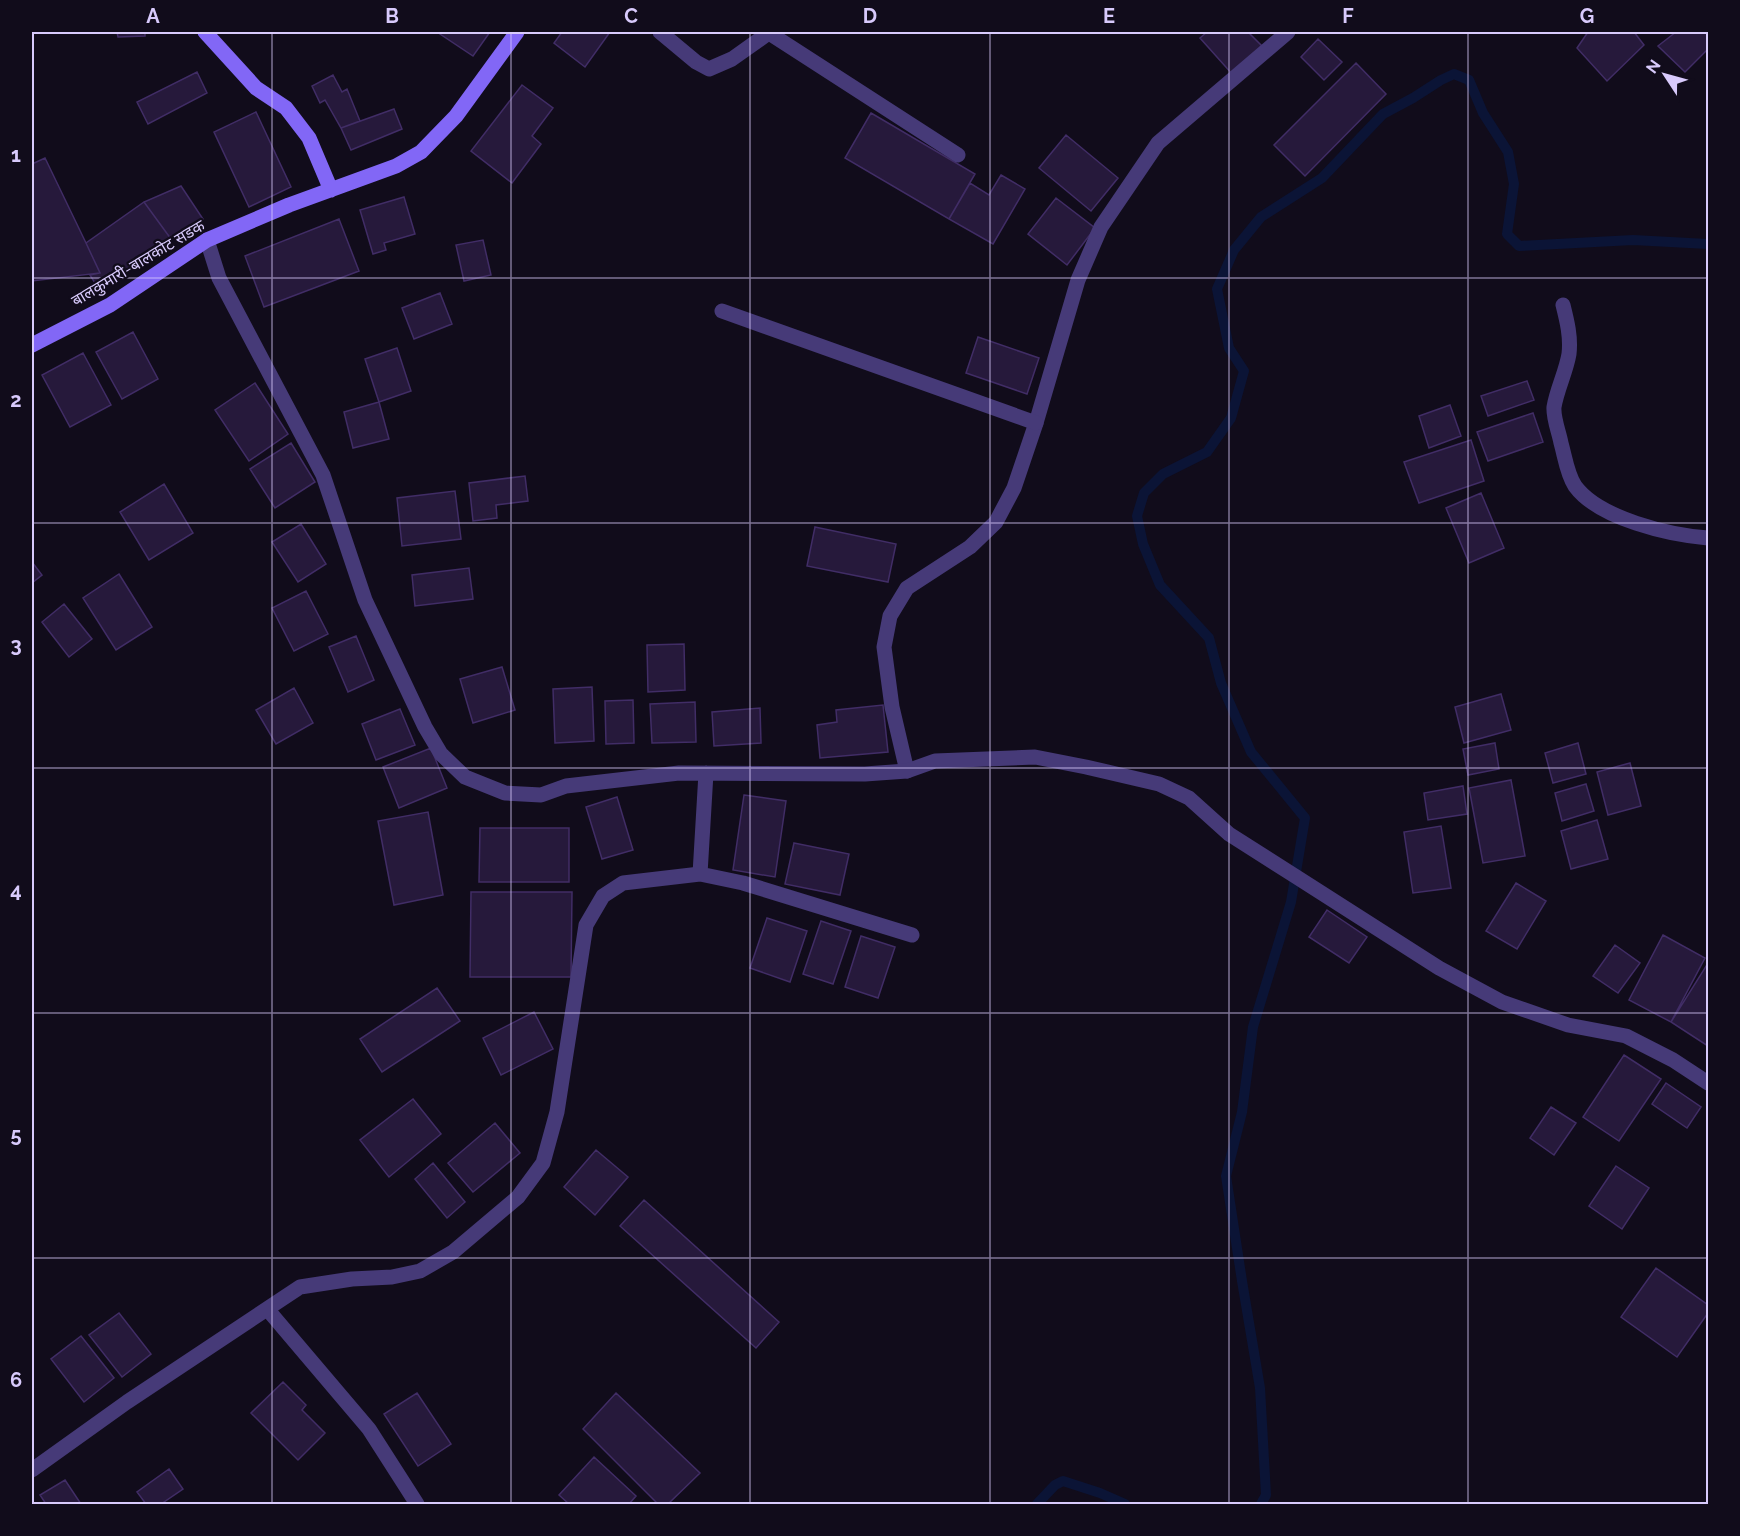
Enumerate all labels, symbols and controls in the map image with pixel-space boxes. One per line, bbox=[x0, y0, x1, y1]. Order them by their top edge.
text: A bbox=[146, 4, 160, 28]
text: B bbox=[385, 4, 399, 28]
text: C bbox=[624, 4, 638, 28]
text: D bbox=[863, 4, 877, 28]
text: E bbox=[1103, 4, 1115, 28]
text: F bbox=[1342, 4, 1354, 28]
text: G bbox=[1580, 4, 1594, 28]
north arrow bbox=[1635, 45, 1695, 105]
text: N bbox=[1642, 56, 1665, 77]
text: 1 bbox=[11, 143, 21, 167]
street label: बालकुमारी-बालकोट सडक bbox=[68, 215, 209, 311]
text: 2 bbox=[10, 388, 22, 412]
text: 3 bbox=[10, 633, 22, 657]
text: 4 bbox=[10, 878, 22, 902]
text: 5 bbox=[10, 1123, 22, 1147]
text: 6 bbox=[10, 1368, 22, 1392]

